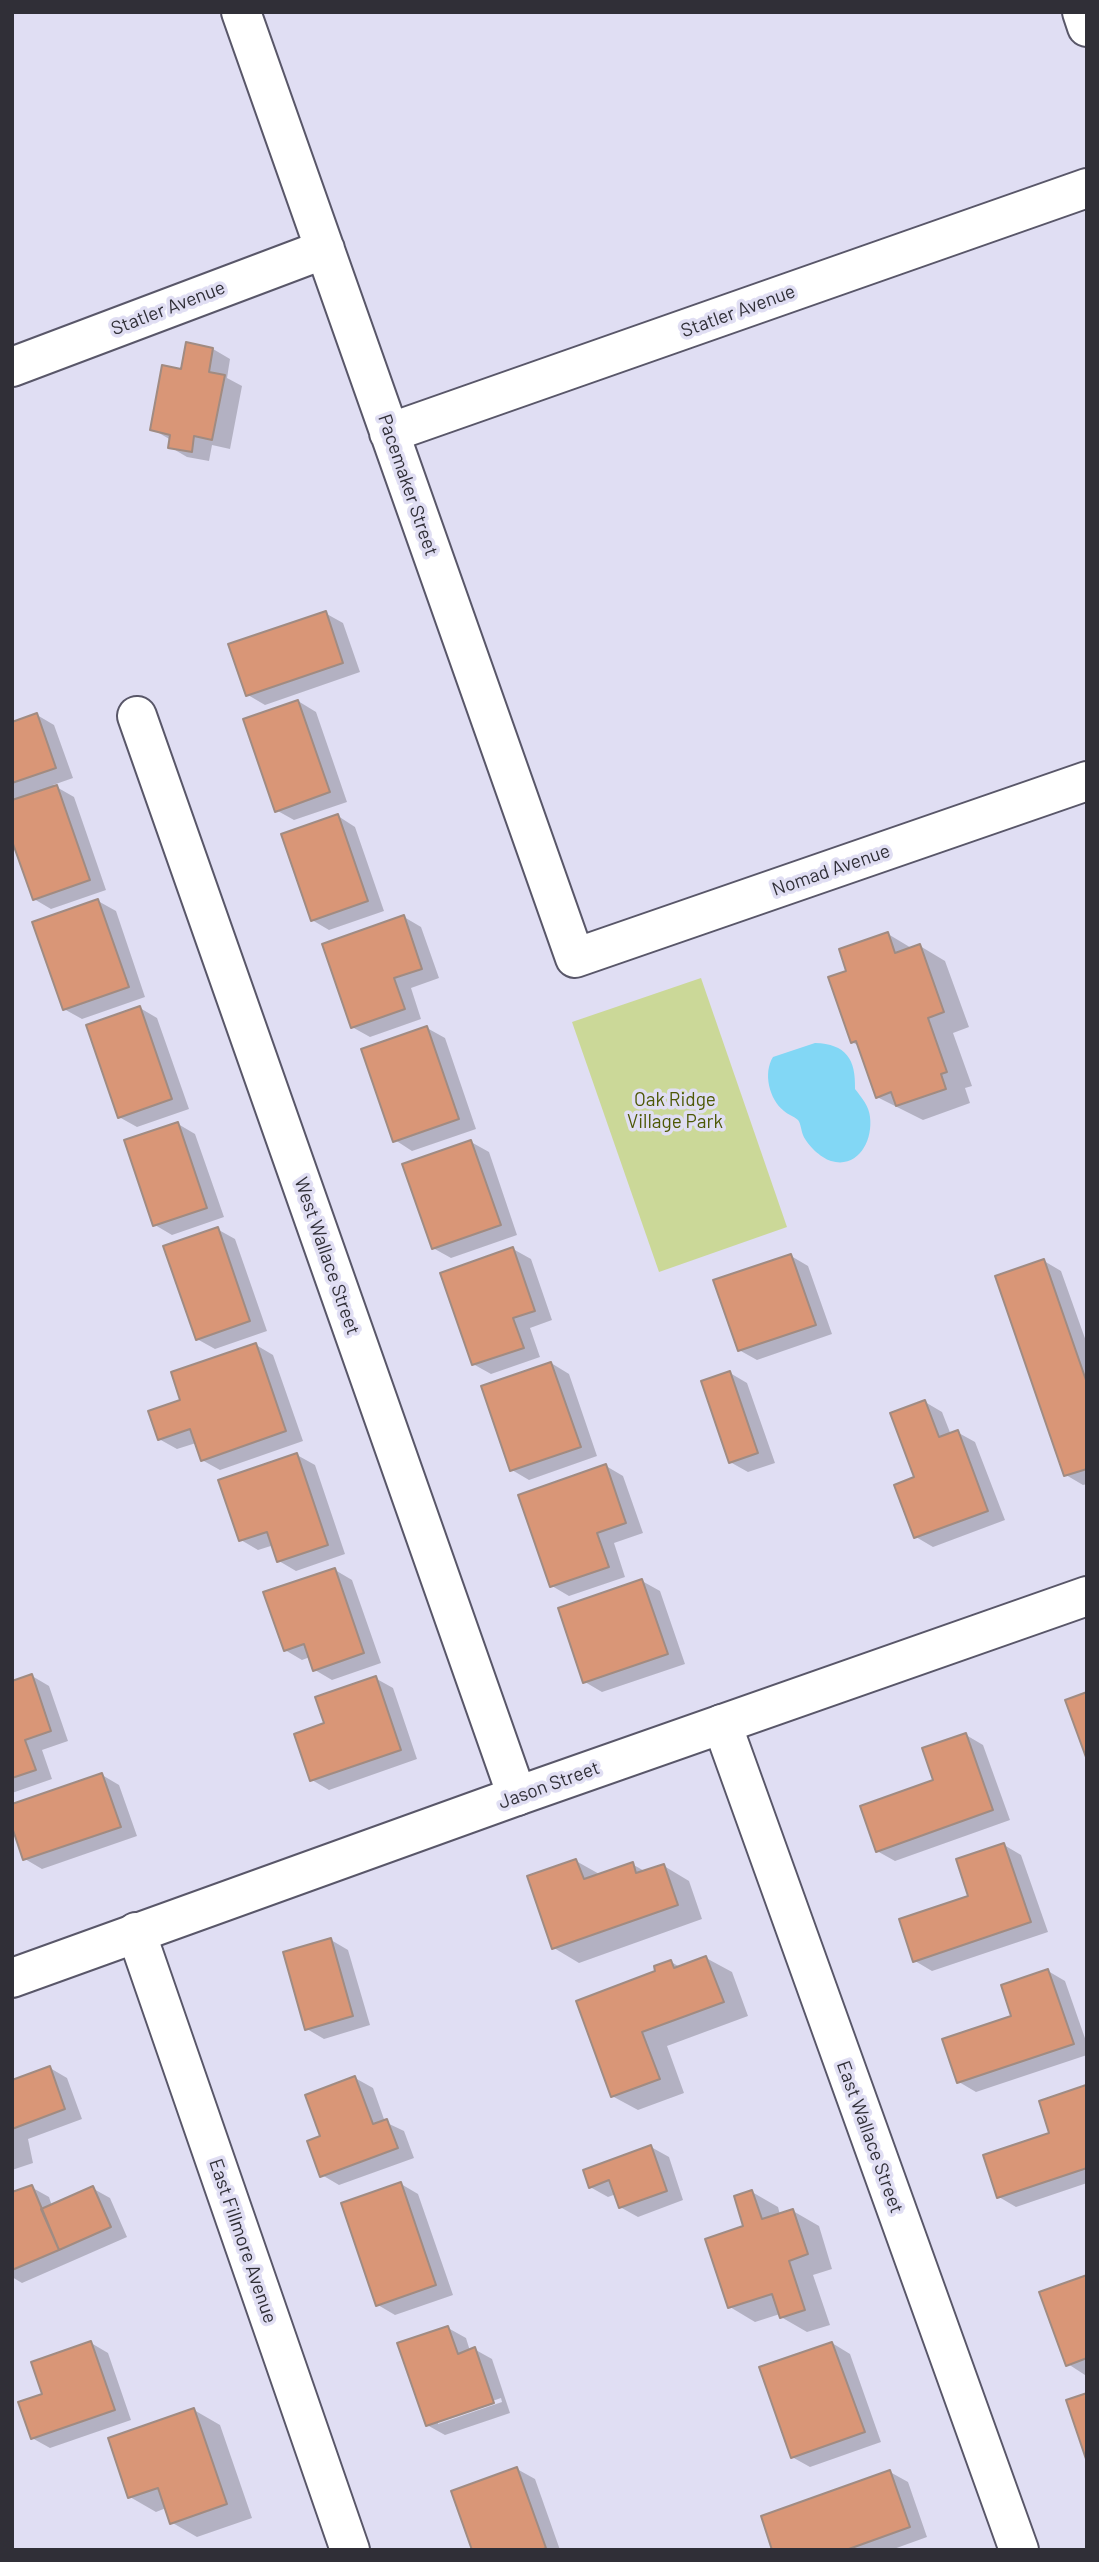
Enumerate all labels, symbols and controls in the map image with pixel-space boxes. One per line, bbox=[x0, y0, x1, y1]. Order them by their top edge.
street label: Statler Avenue bbox=[108, 276, 228, 340]
street label: Statler Avenue bbox=[678, 280, 798, 342]
street label: Pacemaker Street bbox=[373, 411, 443, 559]
street label: Nomad Avenue bbox=[769, 839, 893, 901]
park label: Oak Ridge Village Park bbox=[627, 1089, 723, 1133]
street label: West Wallace Street bbox=[289, 1174, 365, 1338]
street label: Jason Street bbox=[495, 1756, 603, 1814]
street label: East Wallace Street bbox=[832, 2058, 908, 2216]
street label: East Fillmore Avenue bbox=[204, 2156, 282, 2326]

